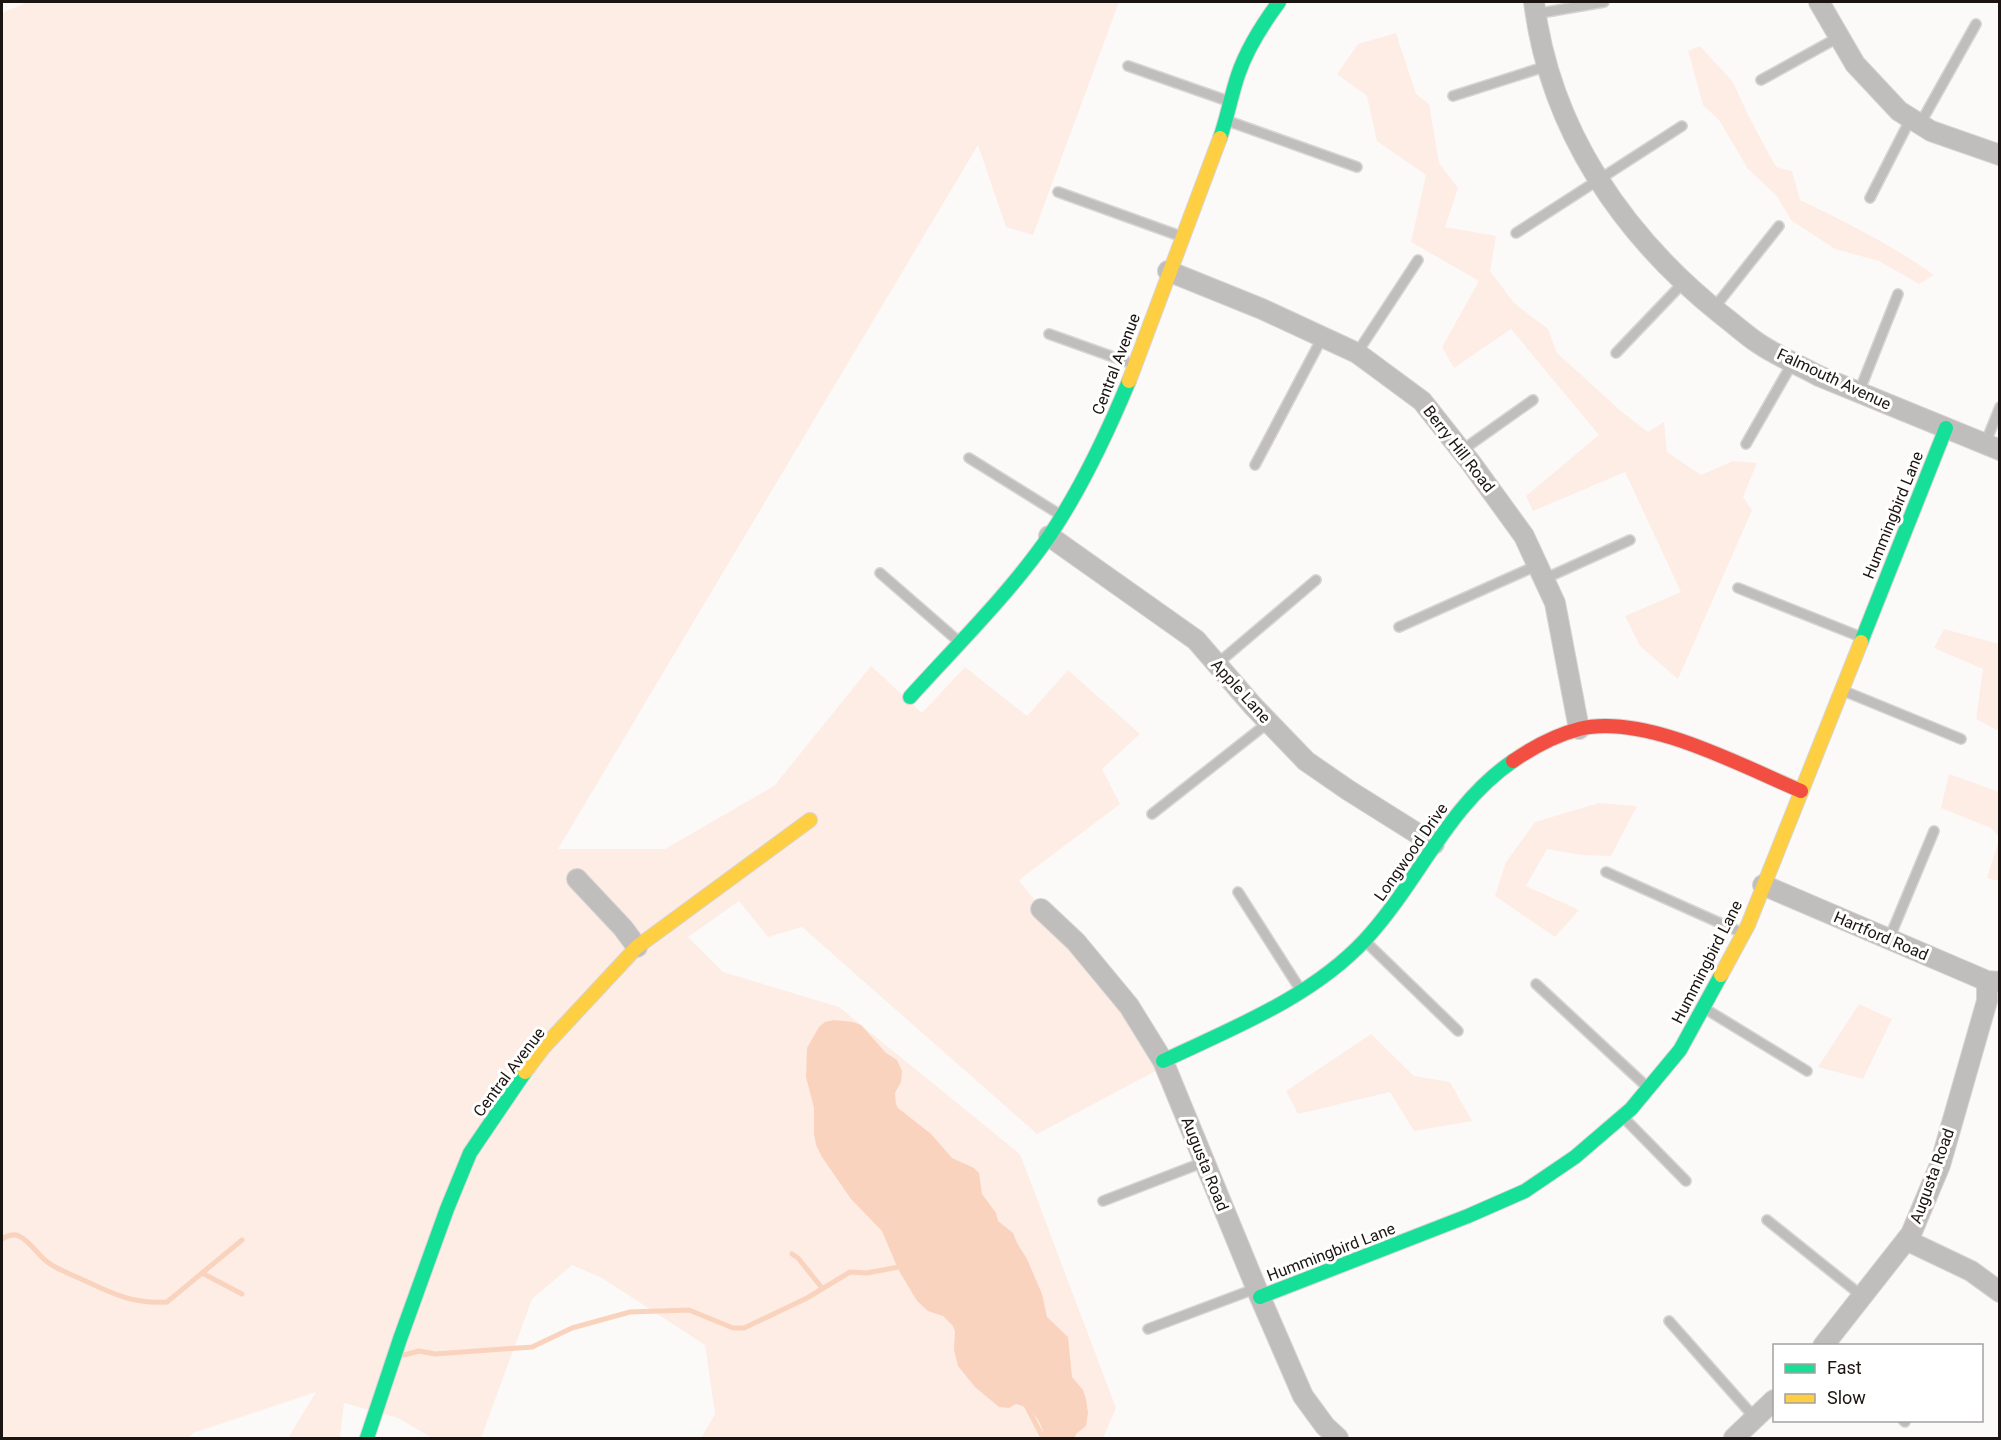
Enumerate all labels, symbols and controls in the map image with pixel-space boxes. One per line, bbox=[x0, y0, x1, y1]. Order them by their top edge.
street label: Central Avenue bbox=[1088, 311, 1144, 417]
street label: Falmouth Avenue bbox=[1774, 344, 1894, 414]
street label: Berry Hill Road bbox=[1419, 402, 1499, 496]
street label: Hummingbird Lane bbox=[1859, 448, 1927, 582]
street label: Apple Lane bbox=[1207, 655, 1275, 727]
street label: Longwood Drive bbox=[1370, 800, 1452, 904]
street label: Hummingbird Lane bbox=[1668, 897, 1746, 1027]
street label: Hartford Road bbox=[1831, 908, 1931, 964]
street label: Central Avenue bbox=[469, 1024, 549, 1120]
street label: Augusta Road bbox=[1177, 1114, 1233, 1214]
street label: Augusta Road bbox=[1906, 1126, 1958, 1226]
street label: Hummingbird Lane bbox=[1264, 1219, 1398, 1285]
legend bbox=[1773, 1344, 1983, 1422]
text: Fast bbox=[1827, 1357, 1862, 1378]
text: Slow bbox=[1827, 1387, 1866, 1408]

